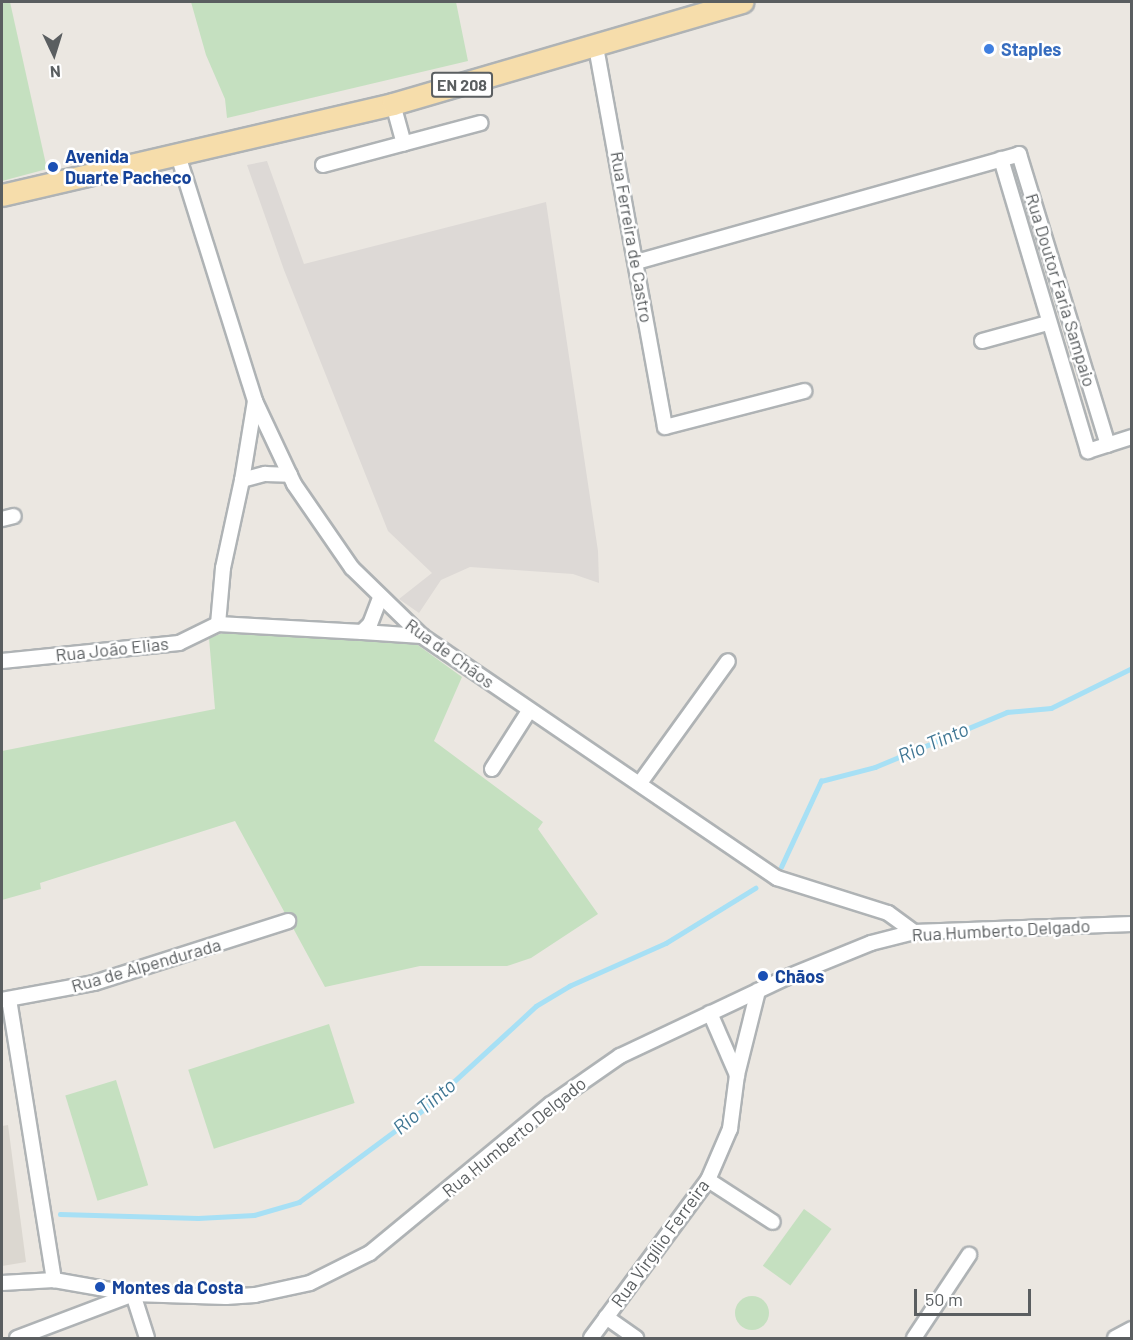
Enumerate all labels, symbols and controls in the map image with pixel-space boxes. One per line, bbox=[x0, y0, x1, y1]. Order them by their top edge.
north arrow bbox=[24, 24, 84, 84]
place label: Staples bbox=[1001, 38, 1061, 60]
marker: Staples bbox=[982, 42, 996, 56]
text: N bbox=[49, 63, 61, 82]
road number: EN 208 bbox=[430, 72, 494, 98]
place label: Avenida Duarte Pacheco bbox=[65, 146, 191, 188]
street label: Rua Ferreira de Castro bbox=[606, 150, 658, 324]
marker: Avenida Duarte Pacheco bbox=[46, 160, 60, 174]
street label: Rua Doutor Faria Sampaio bbox=[1021, 191, 1101, 389]
street label: Rua de Chãos bbox=[401, 614, 499, 692]
street label: Rua João Elias bbox=[54, 632, 170, 666]
water label: Rio Tinto bbox=[894, 716, 972, 768]
street label: Rua Humberto Delgado bbox=[911, 915, 1091, 945]
street label: Rua de Alpendurada bbox=[69, 933, 223, 997]
place label: Chãos bbox=[775, 965, 824, 987]
marker: Chãos bbox=[756, 969, 770, 983]
street label: Rua Humberto Delgado bbox=[438, 1072, 590, 1202]
water label: Rio Tinto bbox=[388, 1073, 460, 1139]
street label: Rua Virgílio Ferreira bbox=[606, 1175, 714, 1311]
place label: Montes da Costa bbox=[112, 1276, 243, 1298]
scale bar bbox=[917, 1277, 1034, 1315]
marker: Montes da Costa bbox=[93, 1280, 107, 1294]
text: 50 m bbox=[925, 1288, 963, 1310]

